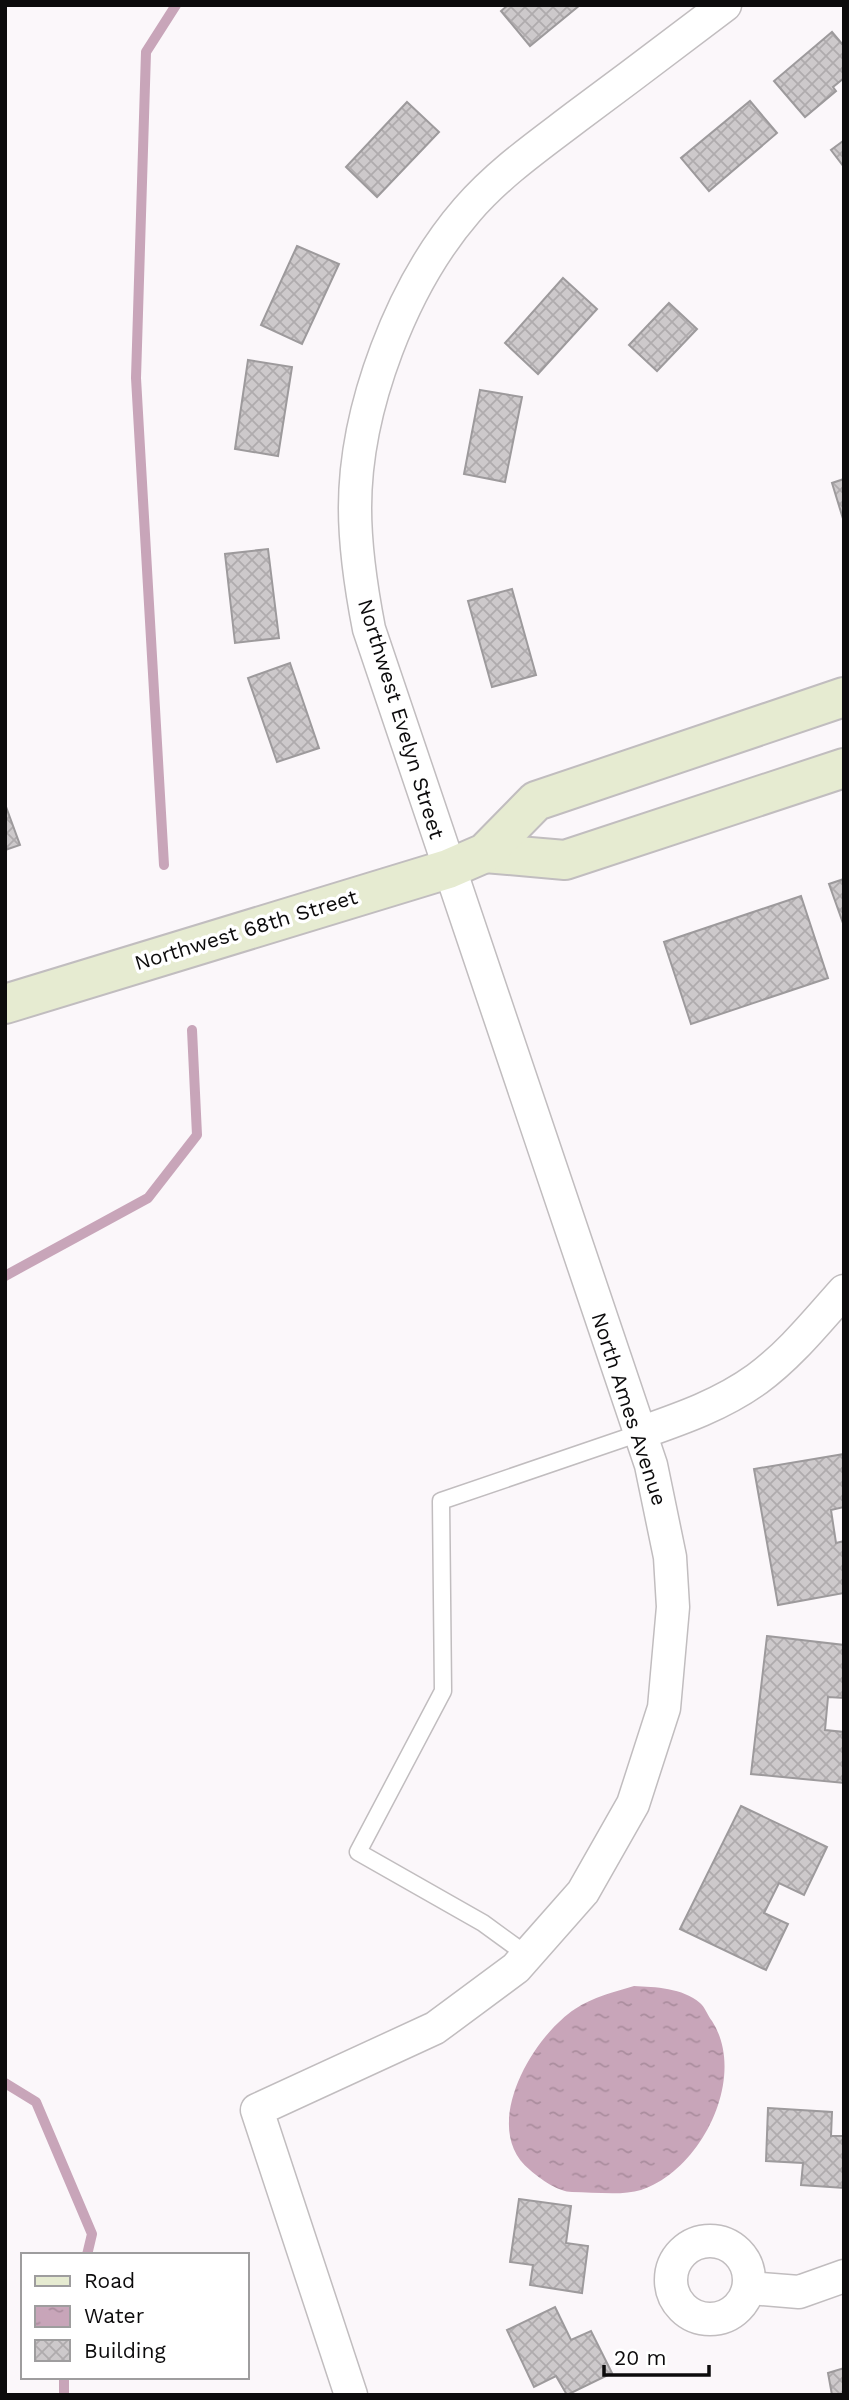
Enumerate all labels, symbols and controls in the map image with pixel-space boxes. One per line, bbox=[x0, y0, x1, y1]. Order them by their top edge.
street label: Northwest Evelyn Street bbox=[353, 596, 450, 842]
street label: Northwest 68th Street bbox=[131, 884, 360, 975]
street label: North Ames Avenue bbox=[586, 1309, 673, 1509]
legend bbox=[21, 2253, 248, 2379]
text: Road bbox=[84, 2268, 135, 2293]
text: Water bbox=[84, 2303, 145, 2328]
scale bar bbox=[604, 2334, 709, 2378]
text: Building bbox=[84, 2338, 166, 2363]
text: 20 m bbox=[614, 2345, 666, 2370]

